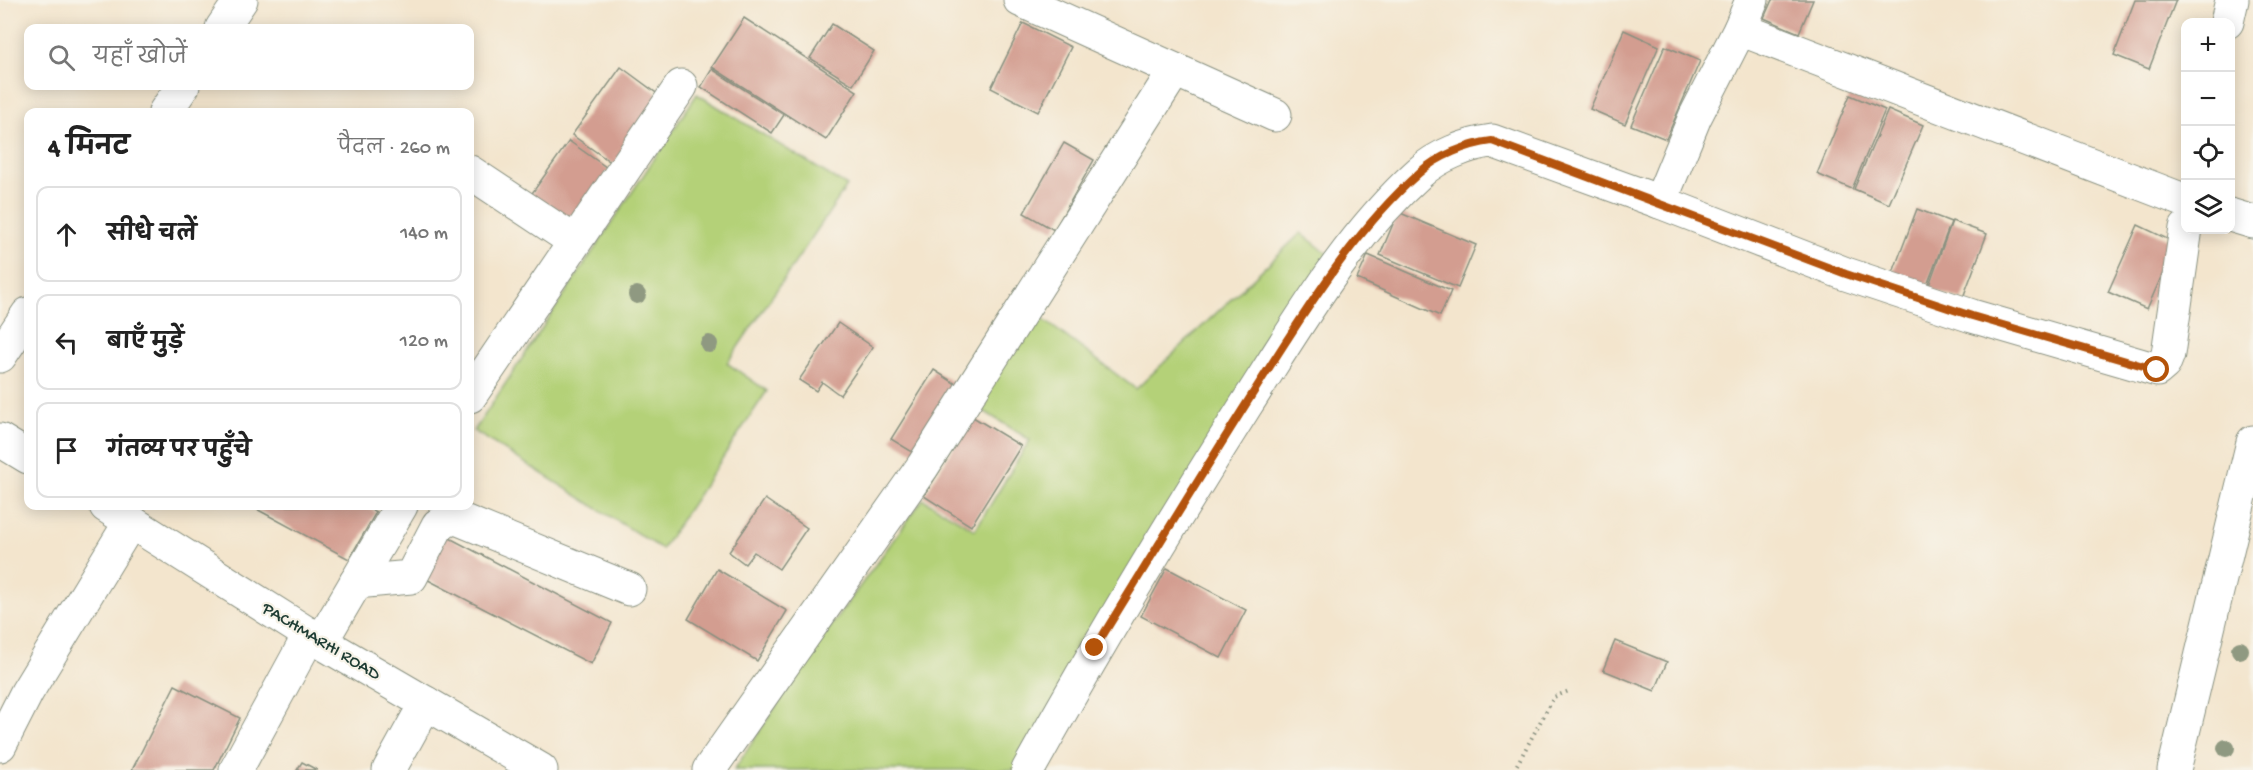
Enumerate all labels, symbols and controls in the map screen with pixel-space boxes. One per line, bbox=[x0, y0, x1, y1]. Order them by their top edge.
map controls bbox=[2181, 18, 2235, 234]
button: + bbox=[2181, 18, 2235, 72]
search box bbox=[24, 24, 474, 90]
icon: search bbox=[45, 41, 78, 74]
text: यहाँ खोजें bbox=[93, 46, 187, 72]
button: − bbox=[2181, 72, 2235, 126]
button: locate bbox=[2181, 126, 2235, 180]
text: 4 मिनट bbox=[48, 134, 130, 165]
text: पैदल · 260 m bbox=[338, 138, 450, 161]
button: layers bbox=[2181, 180, 2235, 234]
icon: ahead bbox=[50, 218, 83, 251]
text: सीधे चलें bbox=[107, 223, 197, 249]
text: 140 m bbox=[400, 223, 448, 246]
icon: left bbox=[50, 326, 83, 359]
text: बाएँ मुड़ें bbox=[107, 331, 184, 357]
text: 120 m bbox=[400, 331, 448, 354]
route start bbox=[2143, 356, 2169, 382]
icon: arrive bbox=[50, 434, 83, 467]
text: गंतव्य पर पहुँचे bbox=[107, 439, 251, 465]
street label: PACHMARHI ROAD bbox=[257, 598, 384, 686]
route end bbox=[1081, 634, 1107, 660]

